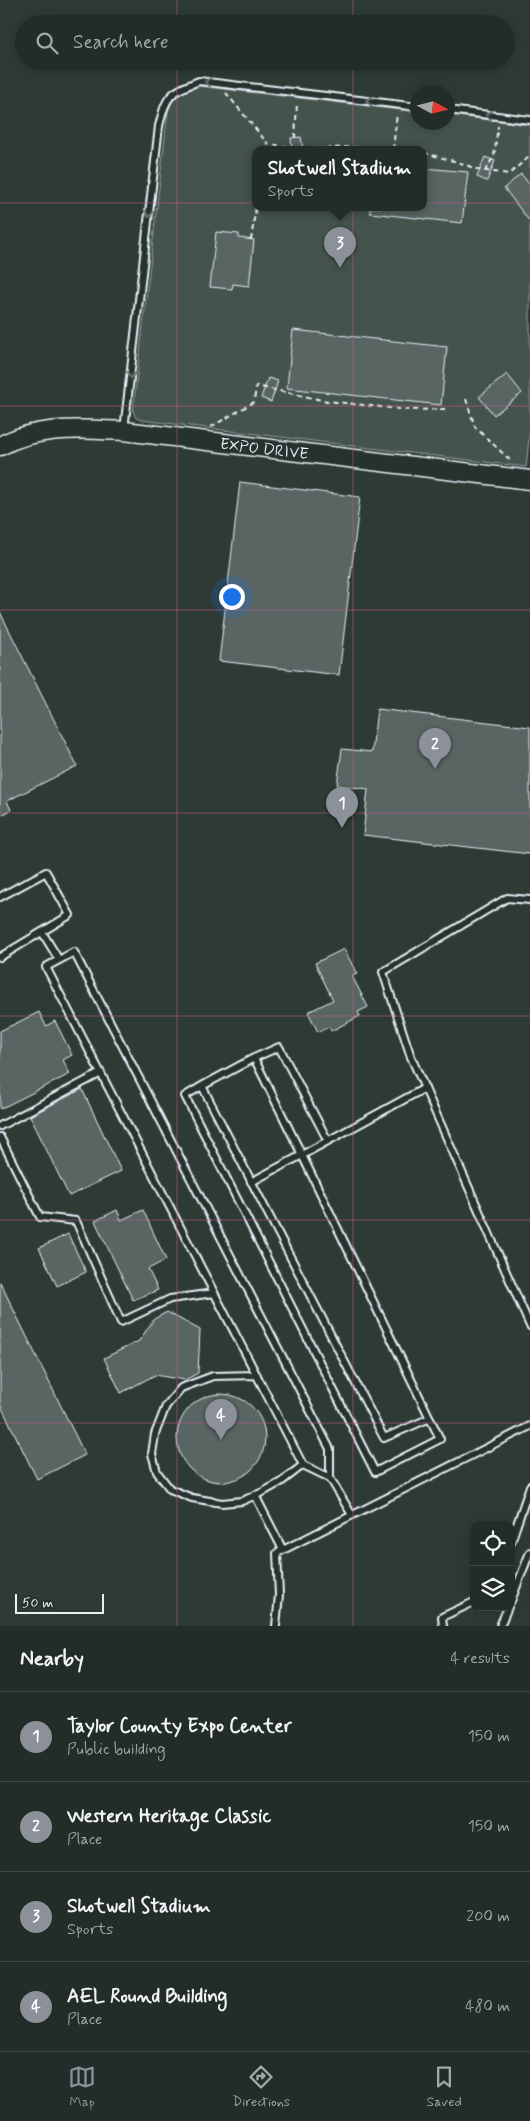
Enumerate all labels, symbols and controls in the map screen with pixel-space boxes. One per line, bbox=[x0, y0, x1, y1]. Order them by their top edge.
search box bbox=[15, 15, 515, 70]
icon: search bbox=[33, 29, 61, 57]
text: Search here bbox=[73, 30, 169, 55]
one-way arrow bbox=[203, 77, 211, 88]
north arrow bbox=[410, 85, 455, 130]
one-way arrow bbox=[365, 96, 373, 107]
one-way arrow bbox=[484, 110, 492, 121]
popup bbox=[252, 146, 427, 211]
text: Shotwell Stadium bbox=[268, 156, 411, 181]
text: Sports bbox=[268, 181, 314, 202]
one-way arrow bbox=[144, 210, 155, 218]
pin: 3 bbox=[324, 227, 356, 268]
one-way arrow bbox=[126, 371, 137, 379]
street label: EXPO DRIVE bbox=[219, 434, 310, 465]
your location bbox=[219, 584, 245, 610]
pin: 2 bbox=[419, 728, 451, 769]
pin: 1 bbox=[326, 787, 358, 828]
pin: 4 bbox=[205, 1399, 237, 1440]
map controls bbox=[470, 1521, 515, 1611]
button: locate bbox=[470, 1521, 515, 1566]
button: layers bbox=[470, 1566, 515, 1611]
scale bar bbox=[15, 1591, 104, 1614]
text: 50 m bbox=[22, 1594, 53, 1612]
text: Nearby bbox=[20, 1645, 84, 1673]
text: 4 results bbox=[450, 1648, 510, 1669]
text: Taylor County Expo Center bbox=[67, 1714, 292, 1739]
text: 1 bbox=[32, 1726, 40, 1747]
text: 150 m bbox=[468, 1726, 510, 1747]
text: Public building bbox=[67, 1739, 166, 1760]
text: Western Heritage Classic bbox=[67, 1804, 271, 1829]
text: 2 bbox=[32, 1816, 40, 1837]
text: 150 m bbox=[468, 1816, 510, 1837]
text: Place bbox=[67, 1829, 102, 1850]
text: Shotwell Stadium bbox=[67, 1894, 211, 1919]
text: 3 bbox=[32, 1906, 40, 1927]
text: 200 m bbox=[466, 1906, 510, 1927]
text: Sports bbox=[67, 1919, 113, 1940]
text: AEL Round Building bbox=[67, 1984, 227, 2009]
text: 4 bbox=[31, 1996, 41, 2017]
text: 480 m bbox=[465, 1996, 510, 2017]
text: Place bbox=[67, 2009, 102, 2030]
tab: Map bbox=[68, 2063, 96, 2111]
tab: Directions bbox=[233, 2063, 290, 2111]
tab: Saved bbox=[426, 2063, 462, 2111]

